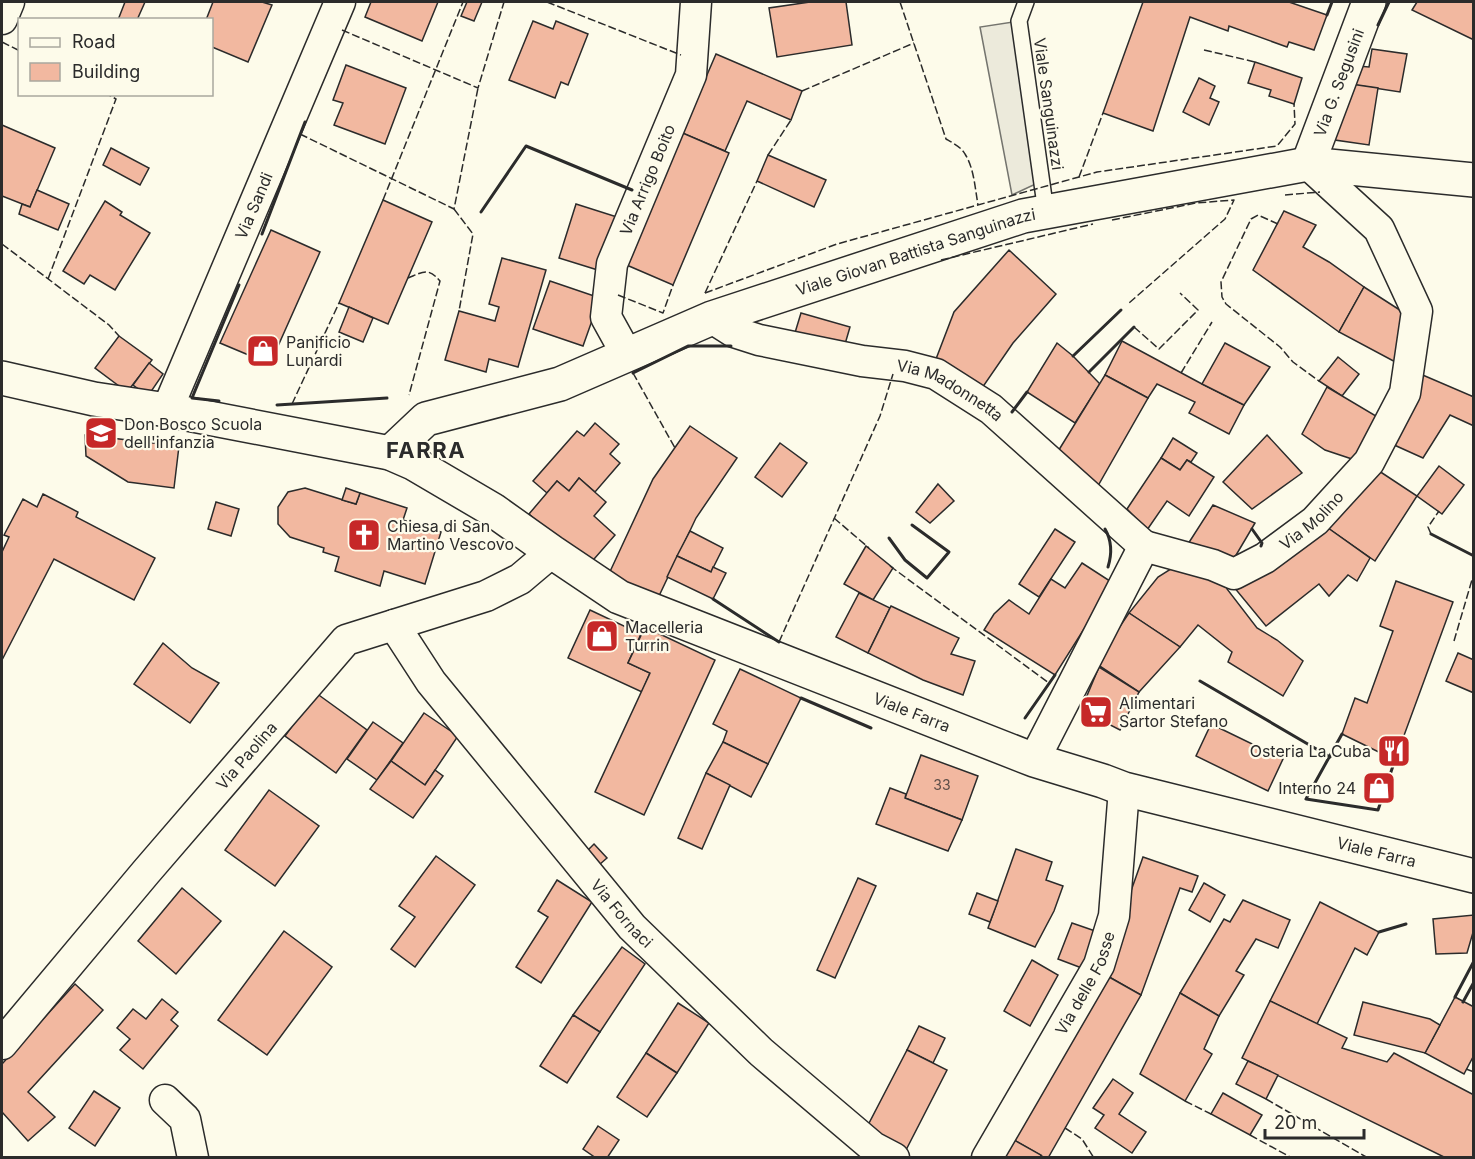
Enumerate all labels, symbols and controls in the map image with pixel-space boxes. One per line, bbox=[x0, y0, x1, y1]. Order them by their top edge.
legend bbox=[18, 18, 213, 96]
street label: Via G. Segusini bbox=[1309, 26, 1368, 139]
text: Road bbox=[72, 31, 115, 52]
street label: Viale Sanguinazzi bbox=[1030, 37, 1068, 171]
text: Building bbox=[72, 61, 140, 82]
street label: Via Arrigo Boito bbox=[615, 121, 679, 238]
street label: Via Sandi bbox=[231, 169, 277, 242]
street label: Viale Giovan Battista Sanguinazzi bbox=[793, 204, 1037, 300]
place label: Panificio Lunardi bbox=[286, 332, 351, 370]
shop icon: Panificio Lunardi bbox=[245, 333, 281, 369]
street label: Via Madonnetta bbox=[896, 355, 1008, 425]
place label: Don Bosco Scuola dell'infanzia bbox=[124, 414, 262, 452]
school or university icon: Don Bosco Scuola dell'infanzia bbox=[83, 415, 119, 451]
district label: FARRA bbox=[386, 437, 466, 463]
street label: Via Molino bbox=[1275, 487, 1348, 554]
place label: Chiesa di San Martino Vescovo bbox=[387, 516, 514, 554]
church icon: Chiesa di San Martino Vescovo bbox=[346, 517, 382, 553]
place label: Macelleria Turrin bbox=[625, 617, 703, 655]
shop icon: Macelleria Turrin bbox=[584, 618, 620, 654]
street label: Viale Farra bbox=[871, 688, 953, 736]
place label: Alimentari Sartor Stefano bbox=[1119, 693, 1228, 731]
supermarket icon: Alimentari Sartor Stefano bbox=[1078, 694, 1114, 730]
street label: Via Paolina bbox=[212, 717, 281, 794]
restaurant icon: Osteria La Cuba bbox=[1376, 733, 1412, 769]
place label: Osteria La Cuba bbox=[1250, 741, 1371, 761]
shop icon: Interno 24 bbox=[1361, 770, 1397, 806]
house number: 33 bbox=[933, 776, 951, 793]
place label: Interno 24 bbox=[1278, 778, 1356, 798]
street label: Viale Farra bbox=[1335, 832, 1418, 871]
street label: Via Fornaci bbox=[587, 875, 657, 952]
street label: Via delle Fosse bbox=[1051, 929, 1119, 1038]
scale bar bbox=[1265, 1102, 1364, 1140]
text: 20 m bbox=[1274, 1112, 1317, 1133]

